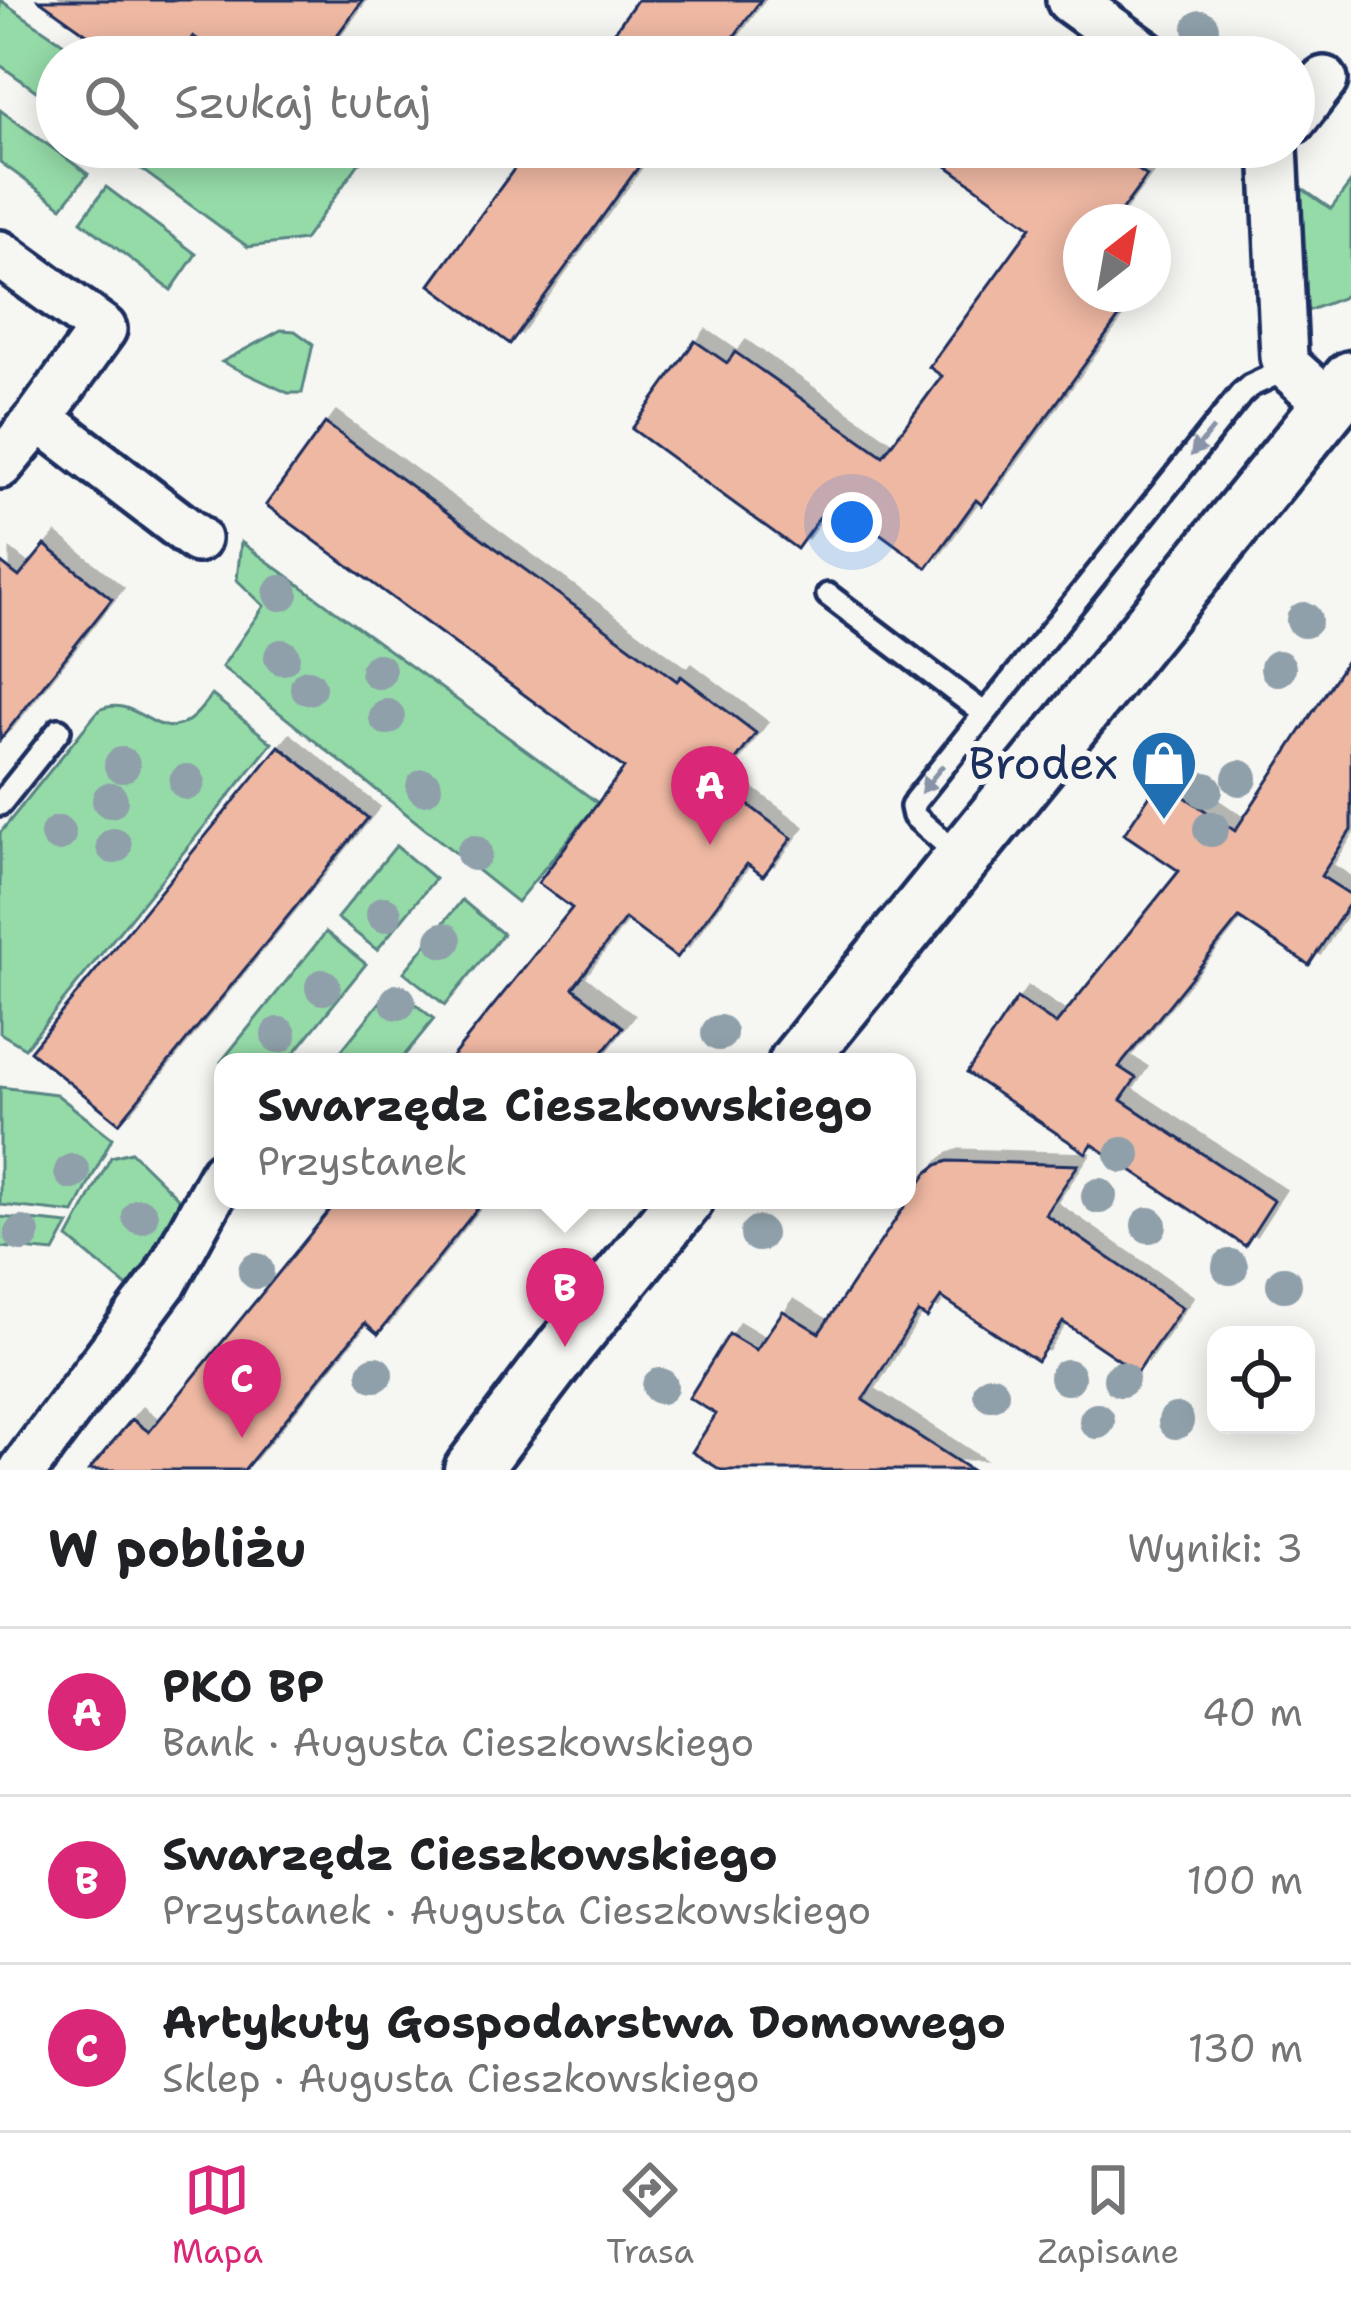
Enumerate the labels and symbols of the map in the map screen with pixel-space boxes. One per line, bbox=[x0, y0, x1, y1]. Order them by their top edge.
north arrow bbox=[1063, 204, 1171, 312]
one-way arrow bbox=[1190, 426, 1215, 457]
your location bbox=[822, 492, 882, 552]
shop icon: Brodex bbox=[1129, 728, 1199, 822]
place label: Brodex bbox=[968, 733, 1118, 793]
pin: A bbox=[671, 746, 749, 845]
one-way arrow bbox=[920, 764, 945, 795]
pin: B bbox=[526, 1248, 604, 1347]
pin: C bbox=[203, 1339, 281, 1438]

